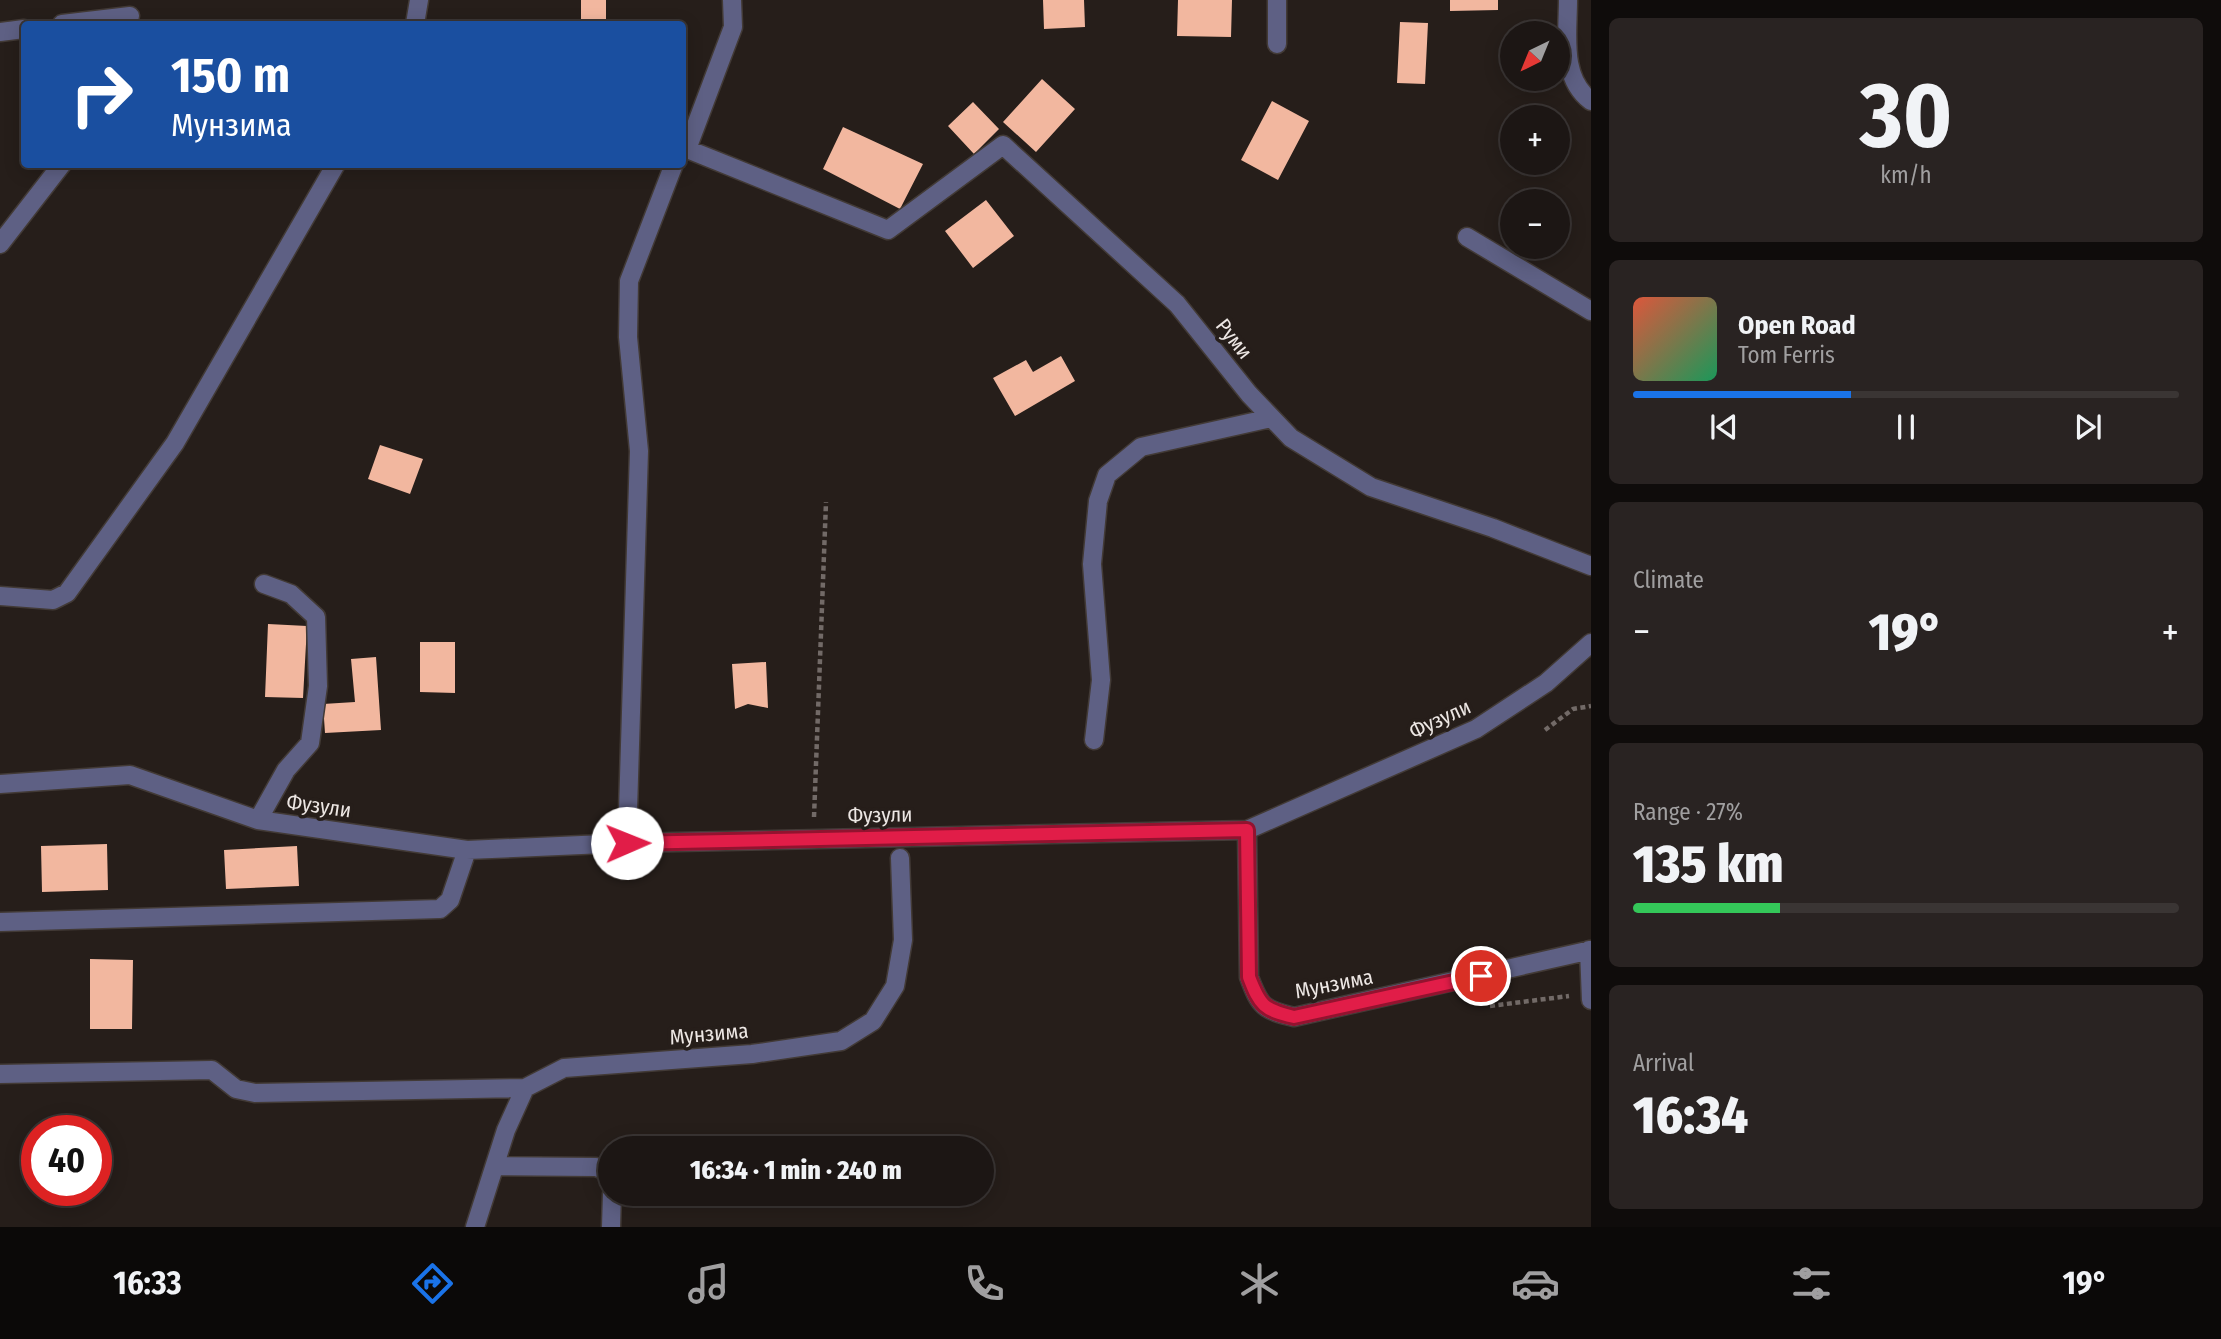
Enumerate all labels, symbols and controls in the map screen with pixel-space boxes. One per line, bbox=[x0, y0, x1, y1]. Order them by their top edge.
north arrow bbox=[1500, 21, 1570, 91]
map controls bbox=[1500, 21, 1570, 259]
text: 150 m bbox=[171, 46, 290, 105]
icon: right bbox=[56, 49, 147, 140]
text: 30 bbox=[1860, 61, 1952, 170]
button: + bbox=[1500, 105, 1570, 175]
text: Мунзима bbox=[171, 106, 292, 144]
text: km/h bbox=[1880, 161, 1932, 189]
button: − bbox=[1500, 189, 1570, 259]
text: Open Road bbox=[1738, 310, 1856, 341]
street label: Руми bbox=[1210, 314, 1258, 364]
text: Tom Ferris bbox=[1738, 341, 1835, 369]
icon: previous bbox=[1705, 408, 1743, 446]
icon: pause bbox=[1887, 408, 1925, 446]
icon: next bbox=[2069, 408, 2107, 446]
text: Climate bbox=[1633, 566, 1704, 594]
text: 19° bbox=[1869, 601, 1943, 664]
text: − bbox=[1633, 609, 1650, 655]
text: + bbox=[2162, 609, 2179, 655]
street label: Фузули bbox=[1405, 693, 1475, 745]
street label: Фузули bbox=[285, 789, 353, 823]
text: Range · 27% bbox=[1633, 798, 1743, 826]
street label: Фузули bbox=[847, 801, 913, 829]
position arrow bbox=[590, 806, 664, 880]
text: 135 km bbox=[1633, 833, 1784, 896]
pin bbox=[1451, 946, 1511, 1006]
icon: arrive bbox=[1462, 957, 1500, 995]
street label: Мунзима bbox=[1293, 964, 1375, 1004]
street label: Мунзима bbox=[668, 1018, 750, 1050]
text: Arrival bbox=[1633, 1049, 1694, 1077]
text: 16:34 bbox=[1633, 1084, 1748, 1147]
speed limit sign: 40 bbox=[21, 1115, 112, 1206]
text: 16:34 · 1 min · 240 m bbox=[690, 1155, 902, 1186]
icon: directions bbox=[408, 1259, 457, 1308]
icon: music bbox=[684, 1259, 733, 1308]
icon: phone bbox=[960, 1259, 1009, 1308]
icon: climate bbox=[1235, 1259, 1284, 1308]
icon: car bbox=[1511, 1259, 1560, 1308]
icon: filters bbox=[1787, 1259, 1836, 1308]
text: 16:33 bbox=[113, 1264, 182, 1302]
text: 19° bbox=[2063, 1264, 2108, 1302]

